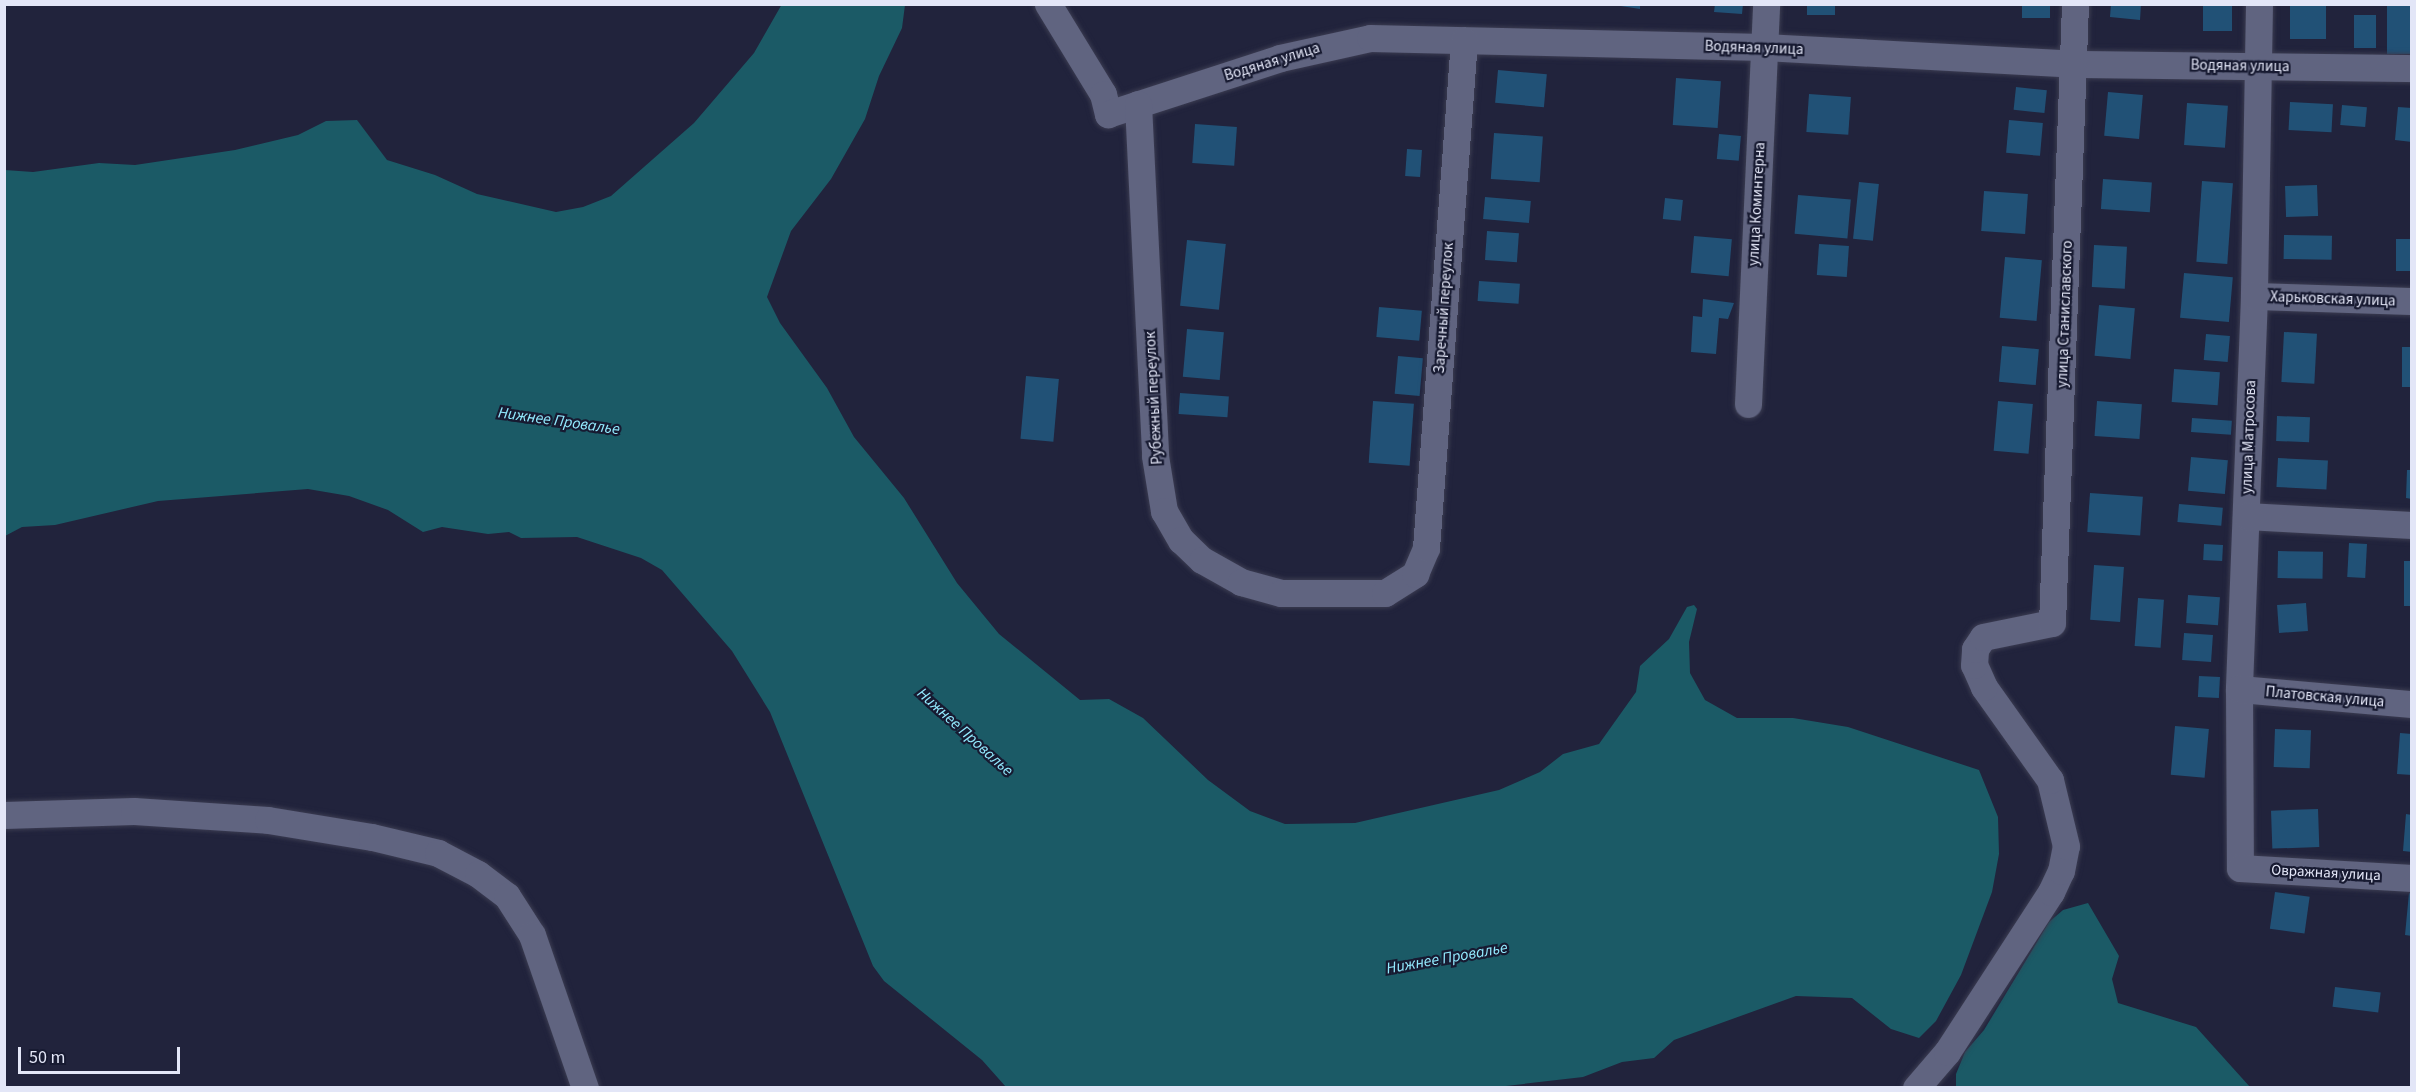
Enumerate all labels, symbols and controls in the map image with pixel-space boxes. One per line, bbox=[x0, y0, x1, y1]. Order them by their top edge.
street label: Водяная улица bbox=[1704, 37, 1804, 59]
street label: Водяная улица bbox=[1222, 39, 1322, 85]
street label: Водяная улица bbox=[2190, 56, 2290, 76]
street label: улица Коминтерна bbox=[1745, 142, 1769, 266]
street label: улица Станиславского bbox=[2053, 240, 2077, 388]
street label: Заречный переулок bbox=[1430, 242, 1458, 374]
street label: Харьковская улица bbox=[2270, 288, 2396, 310]
street label: Рубежный переулок bbox=[1142, 331, 1166, 465]
street label: улица Матросова bbox=[2238, 380, 2260, 494]
water label: Нижнее Провалье bbox=[497, 403, 621, 439]
street label: Платовская улица bbox=[2265, 683, 2385, 711]
water label: Нижнее Провалье bbox=[913, 684, 1017, 780]
street label: Овражная улица bbox=[2271, 861, 2381, 885]
water label: Нижнее Провалье bbox=[1385, 938, 1509, 978]
scale bar bbox=[21, 1035, 183, 1073]
text: 50 m bbox=[29, 1045, 65, 1070]

